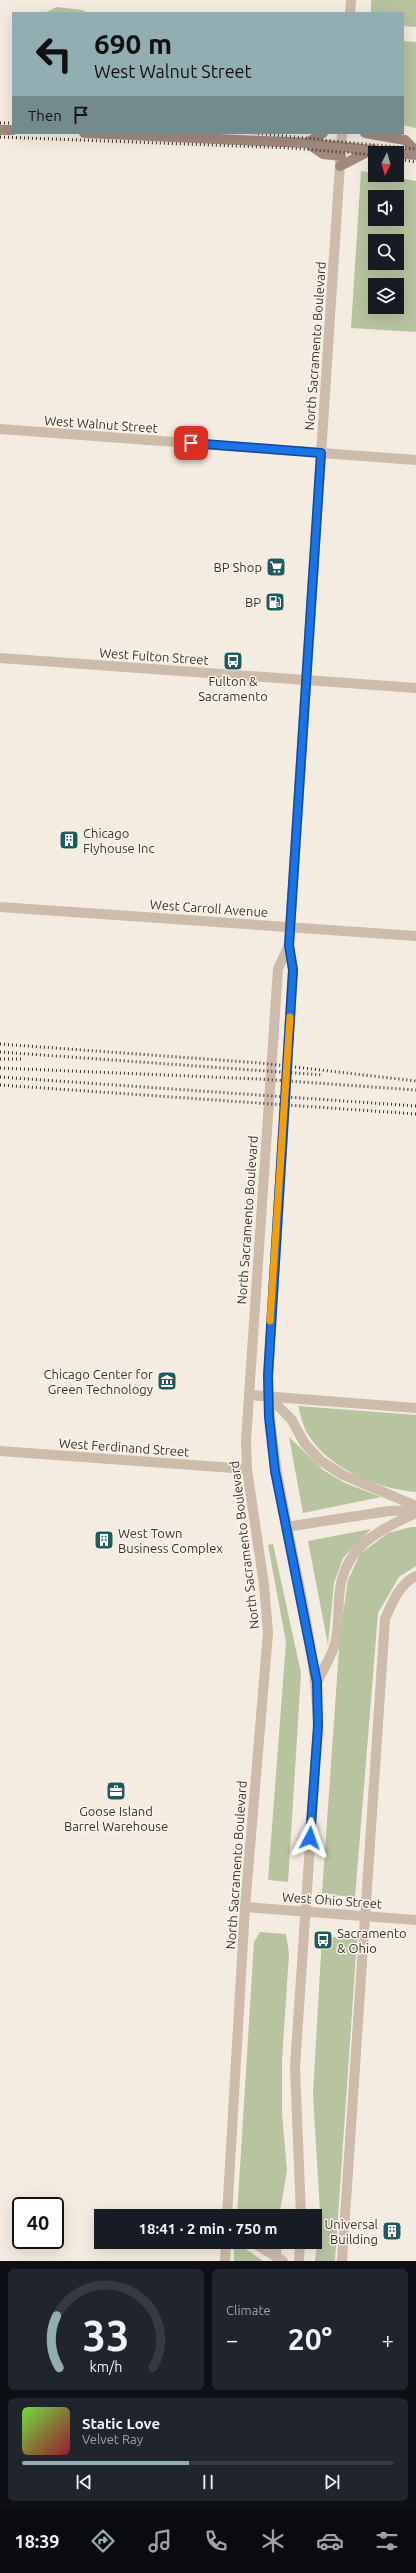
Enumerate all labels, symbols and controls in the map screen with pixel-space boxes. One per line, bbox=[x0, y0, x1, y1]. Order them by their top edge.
icon: left bbox=[28, 28, 80, 80]
text: 690 m bbox=[94, 28, 172, 59]
text: West Walnut Street bbox=[94, 61, 252, 81]
icon: arrive bbox=[70, 104, 92, 126]
text: Then bbox=[28, 107, 62, 124]
north arrow bbox=[368, 146, 404, 182]
map controls bbox=[368, 146, 404, 314]
button: sound bbox=[368, 190, 404, 226]
button: search bbox=[368, 234, 404, 270]
street label: North Sacramento Boulevard bbox=[302, 261, 328, 431]
button: layers bbox=[368, 278, 404, 314]
street label: West Walnut Street bbox=[44, 413, 158, 435]
pin bbox=[174, 426, 208, 460]
icon: arrive bbox=[180, 432, 202, 454]
supermarket icon: BP Shop bbox=[265, 556, 287, 578]
place label: BP Shop bbox=[214, 560, 262, 574]
fuel station icon: BP bbox=[264, 591, 286, 613]
place label: BP bbox=[245, 595, 261, 609]
street label: West Fulton Street bbox=[99, 645, 209, 667]
bus stop icon: Fulton & Sacramento bbox=[222, 650, 244, 672]
place label: Fulton & Sacramento bbox=[198, 674, 268, 703]
place label: Chicago Flyhouse Inc bbox=[83, 826, 155, 855]
building icon: Chicago Flyhouse Inc bbox=[58, 829, 80, 851]
street label: West Carroll Avenue bbox=[149, 897, 269, 919]
street label: North Sacramento Boulevard bbox=[234, 1135, 260, 1305]
place label: Chicago Center for Green Technology bbox=[44, 1367, 153, 1396]
museum icon: Chicago Center for Green Technology bbox=[156, 1370, 178, 1392]
street label: West Ferdinand Street bbox=[58, 1435, 190, 1459]
street label: North Sacramento Boulevard bbox=[227, 1460, 261, 1630]
place label: West Town Business Complex bbox=[118, 1526, 223, 1555]
building icon: West Town Business Complex bbox=[93, 1529, 115, 1551]
office icon: Goose Island Barrel Warehouse bbox=[105, 1780, 127, 1802]
street label: North Sacramento Boulevard bbox=[223, 1780, 249, 1950]
place label: Goose Island Barrel Warehouse bbox=[64, 1804, 168, 1833]
position arrow bbox=[289, 1817, 331, 1859]
street label: West Ohio Street bbox=[281, 1890, 383, 1910]
place label: Sacramento & Ohio bbox=[337, 1926, 407, 1955]
bus stop icon: Sacramento & Ohio bbox=[312, 1929, 334, 1951]
speed limit sign: 40 bbox=[12, 2197, 64, 2249]
place label: Universal Building bbox=[324, 2217, 379, 2246]
text: 18:41 · 2 min · 750 m bbox=[139, 2220, 277, 2237]
building icon: Universal Building bbox=[381, 2220, 403, 2242]
text: Climate bbox=[226, 2303, 271, 2317]
text: 33 bbox=[83, 2311, 129, 2358]
text: 20° bbox=[288, 2322, 332, 2356]
text: − bbox=[226, 2327, 238, 2352]
text: + bbox=[382, 2327, 394, 2352]
text: km/h bbox=[90, 2358, 122, 2374]
text: Static Love bbox=[82, 2415, 160, 2432]
text: Velvet Ray bbox=[82, 2432, 143, 2446]
icon: previous bbox=[73, 2471, 95, 2493]
icon: pause bbox=[197, 2471, 219, 2493]
icon: next bbox=[321, 2471, 343, 2493]
icon: directions bbox=[89, 2527, 117, 2555]
icon: music bbox=[146, 2527, 174, 2555]
icon: phone bbox=[202, 2527, 230, 2555]
icon: climate bbox=[259, 2527, 287, 2555]
icon: car bbox=[316, 2527, 344, 2555]
icon: filters bbox=[373, 2527, 401, 2555]
text: 18:39 bbox=[14, 2531, 60, 2551]

